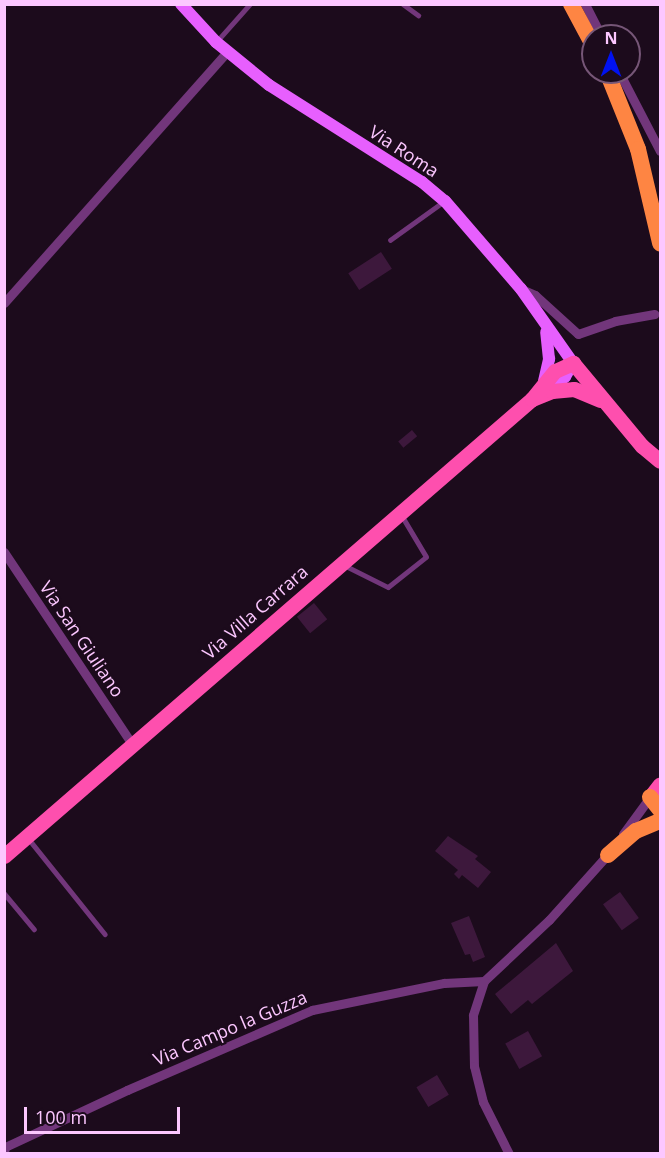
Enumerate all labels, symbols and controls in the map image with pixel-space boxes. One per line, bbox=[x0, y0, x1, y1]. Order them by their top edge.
north arrow bbox=[581, 24, 641, 84]
text: N bbox=[604, 27, 618, 49]
street label: Via Roma bbox=[365, 121, 443, 181]
street label: Via Villa Carrara bbox=[198, 560, 312, 664]
street label: Via San Giuliano bbox=[35, 577, 129, 701]
street label: Via Campo la Guzza bbox=[150, 986, 310, 1070]
scale bar bbox=[27, 1095, 183, 1133]
text: 100 m bbox=[35, 1105, 87, 1129]

